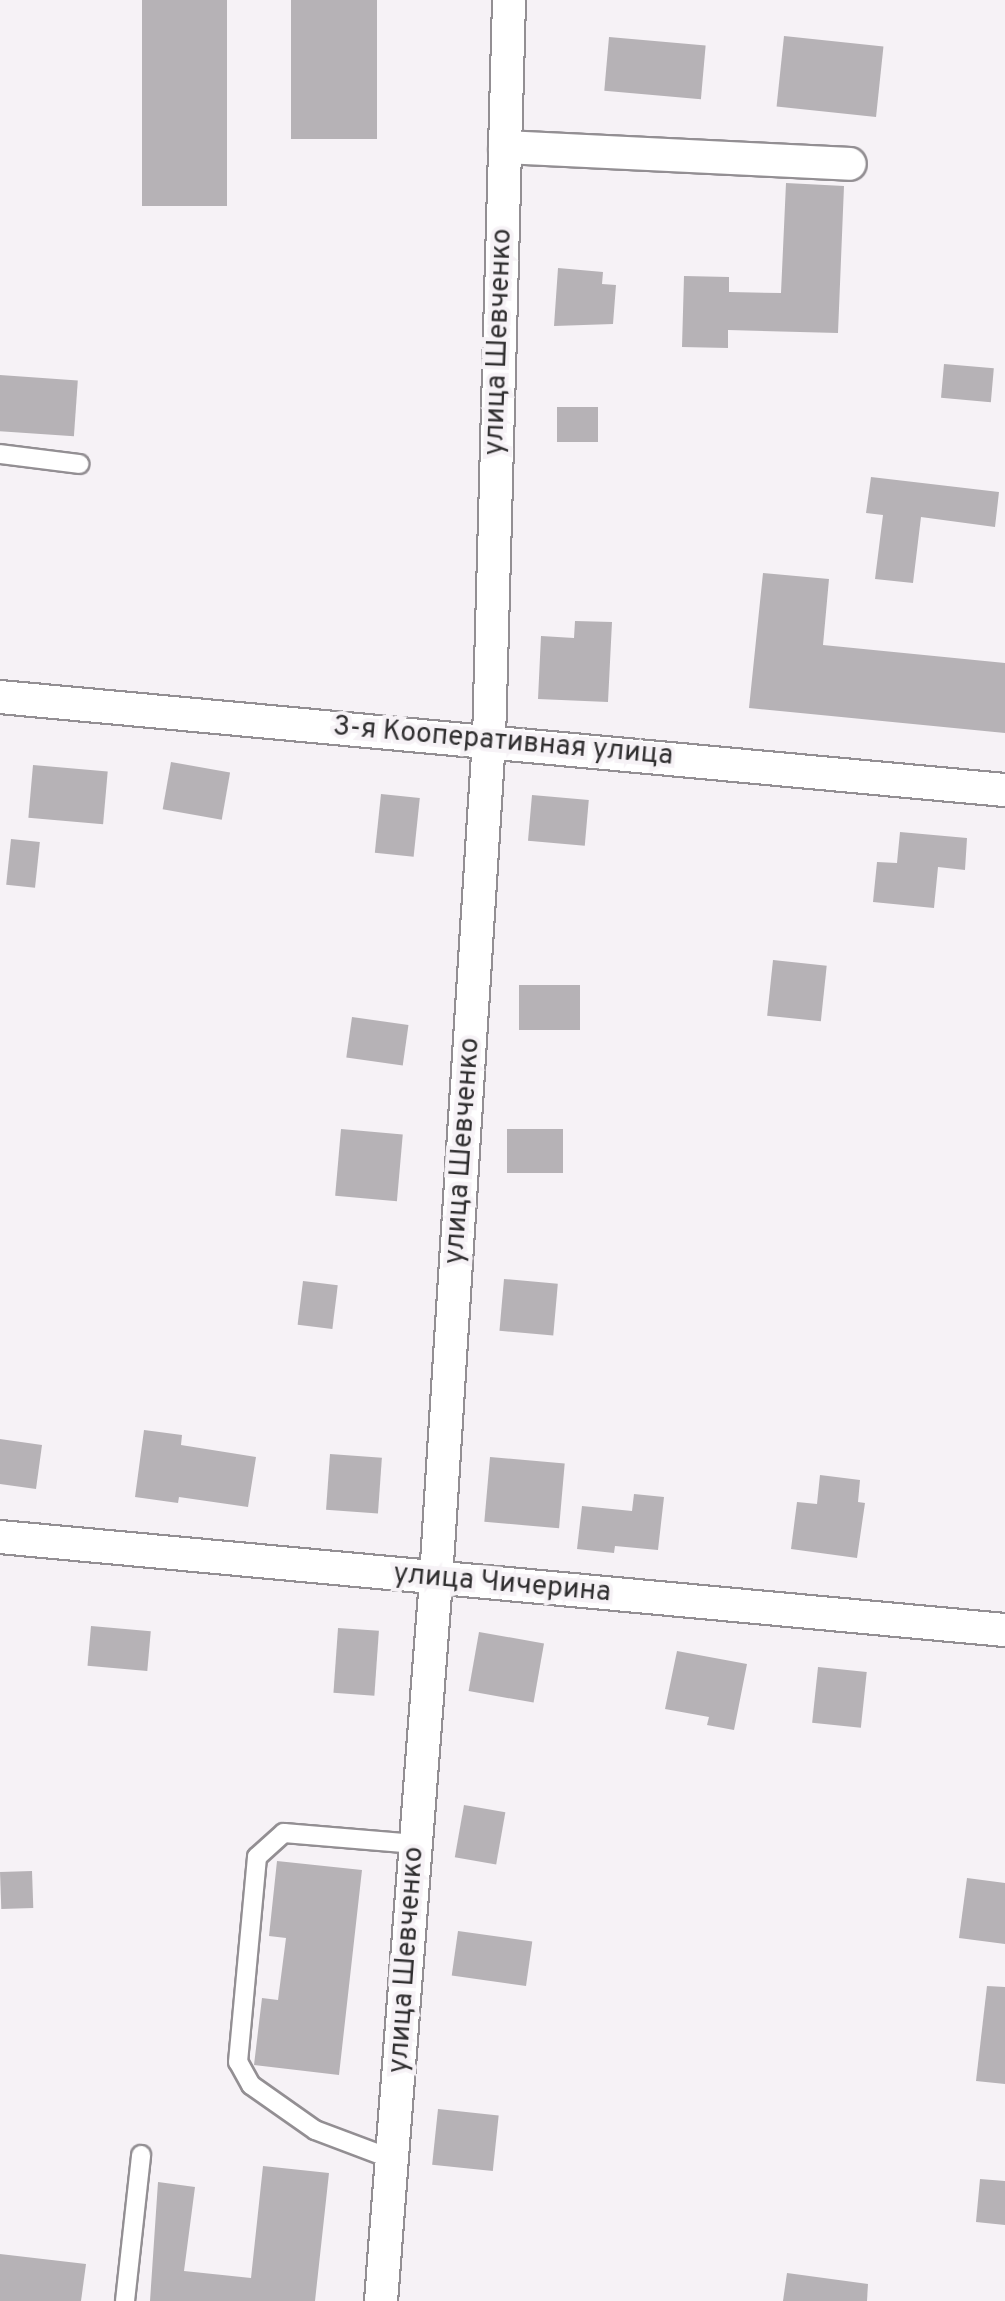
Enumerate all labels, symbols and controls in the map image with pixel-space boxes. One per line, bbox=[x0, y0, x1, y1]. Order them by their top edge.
street label: улица Шевченко bbox=[478, 228, 520, 456]
street label: 3-я Кооперативная улица bbox=[332, 710, 674, 774]
street label: улица Шевченко bbox=[438, 1037, 488, 1265]
street label: улица Чичерина bbox=[392, 1558, 612, 1610]
street label: улица Шевченко bbox=[382, 1846, 432, 2074]

